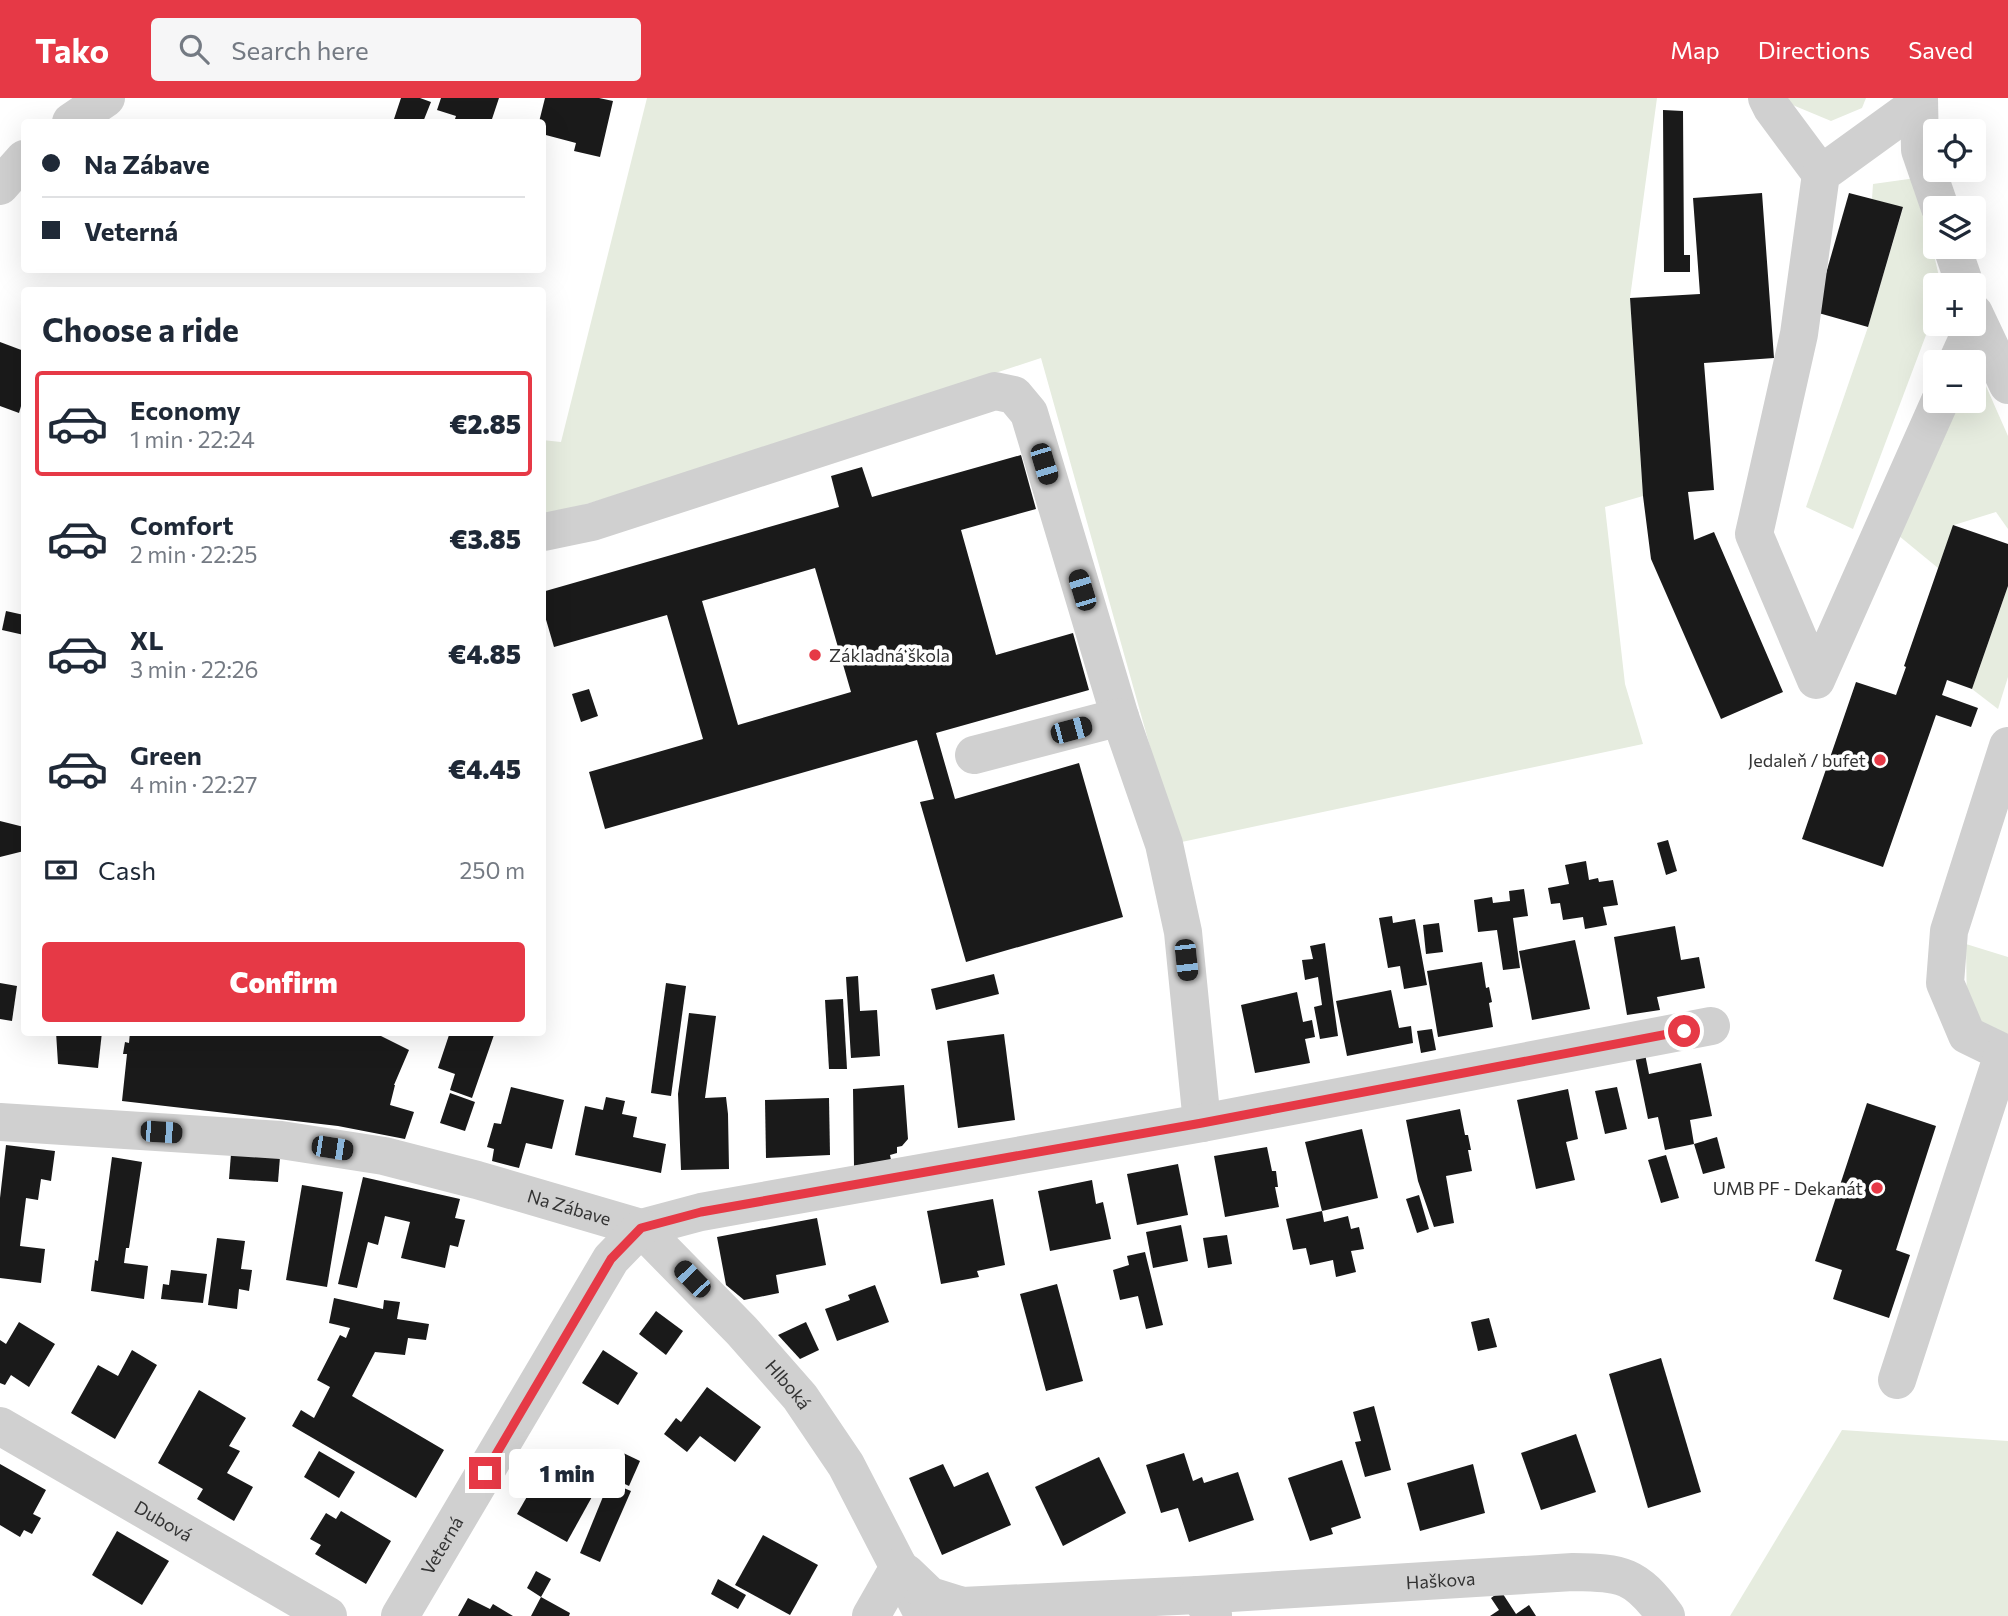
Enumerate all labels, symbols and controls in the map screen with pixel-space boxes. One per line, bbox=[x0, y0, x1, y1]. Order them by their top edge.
search box bbox=[151, 18, 641, 81]
text: Tako bbox=[35, 29, 109, 70]
icon: search bbox=[175, 30, 213, 68]
text: Search here bbox=[231, 34, 369, 65]
text: Map bbox=[1670, 35, 1720, 64]
text: Directions bbox=[1758, 35, 1870, 64]
text: Saved bbox=[1908, 35, 1973, 64]
map controls bbox=[1923, 119, 1986, 413]
button: locate bbox=[1923, 119, 1986, 182]
text: Na Zábave bbox=[84, 148, 210, 179]
button: layers bbox=[1923, 196, 1986, 259]
text: Veterná bbox=[84, 215, 178, 246]
button: + bbox=[1923, 273, 1986, 336]
text: Choose a ride bbox=[42, 309, 239, 349]
button: − bbox=[1923, 350, 1986, 413]
icon: car bbox=[46, 392, 109, 455]
text: Economy bbox=[130, 394, 241, 425]
text: €2.85 bbox=[449, 408, 521, 439]
text: 1 min · 22:24 bbox=[130, 425, 255, 453]
car bbox=[1028, 441, 1061, 487]
icon: car bbox=[46, 507, 109, 570]
text: Comfort bbox=[130, 509, 233, 540]
text: €3.85 bbox=[449, 523, 521, 554]
text: 2 min · 22:25 bbox=[130, 540, 257, 568]
car bbox=[1066, 567, 1099, 613]
icon: car bbox=[46, 622, 109, 685]
text: XL bbox=[130, 624, 164, 655]
text: €4.85 bbox=[448, 638, 521, 669]
place label: Základná škola bbox=[829, 644, 950, 666]
marker: Základná škola bbox=[807, 647, 823, 663]
text: 3 min · 22:26 bbox=[130, 655, 259, 683]
car bbox=[1048, 714, 1095, 746]
icon: car bbox=[46, 737, 109, 800]
text: Green bbox=[130, 739, 202, 770]
place label: Jedaleň / bufet bbox=[1748, 749, 1866, 771]
marker: Jedaleň / bufet bbox=[1872, 752, 1888, 768]
text: €4.45 bbox=[448, 753, 521, 784]
text: 4 min · 22:27 bbox=[130, 770, 257, 798]
icon: cash bbox=[42, 851, 80, 889]
text: Cash bbox=[98, 854, 156, 885]
text: 250 m bbox=[460, 856, 525, 884]
car bbox=[1174, 938, 1199, 982]
button: Confirm bbox=[42, 942, 525, 1022]
route start bbox=[1668, 1015, 1700, 1047]
car bbox=[140, 1120, 183, 1144]
car bbox=[310, 1134, 355, 1162]
place label: UMB PF - Dekanát bbox=[1713, 1177, 1863, 1199]
marker: UMB PF - Dekanát bbox=[1869, 1180, 1885, 1196]
street label: Na Zábave bbox=[525, 1184, 614, 1230]
car bbox=[670, 1257, 715, 1301]
street label: Hlboká bbox=[761, 1355, 816, 1413]
callout: 1 min bbox=[510, 1448, 625, 1498]
route end bbox=[469, 1457, 501, 1489]
text: 1 min bbox=[539, 1459, 595, 1487]
street label: Dubová bbox=[131, 1495, 196, 1546]
street label: Veterná bbox=[416, 1512, 468, 1579]
street label: Haškova bbox=[1405, 1567, 1476, 1593]

